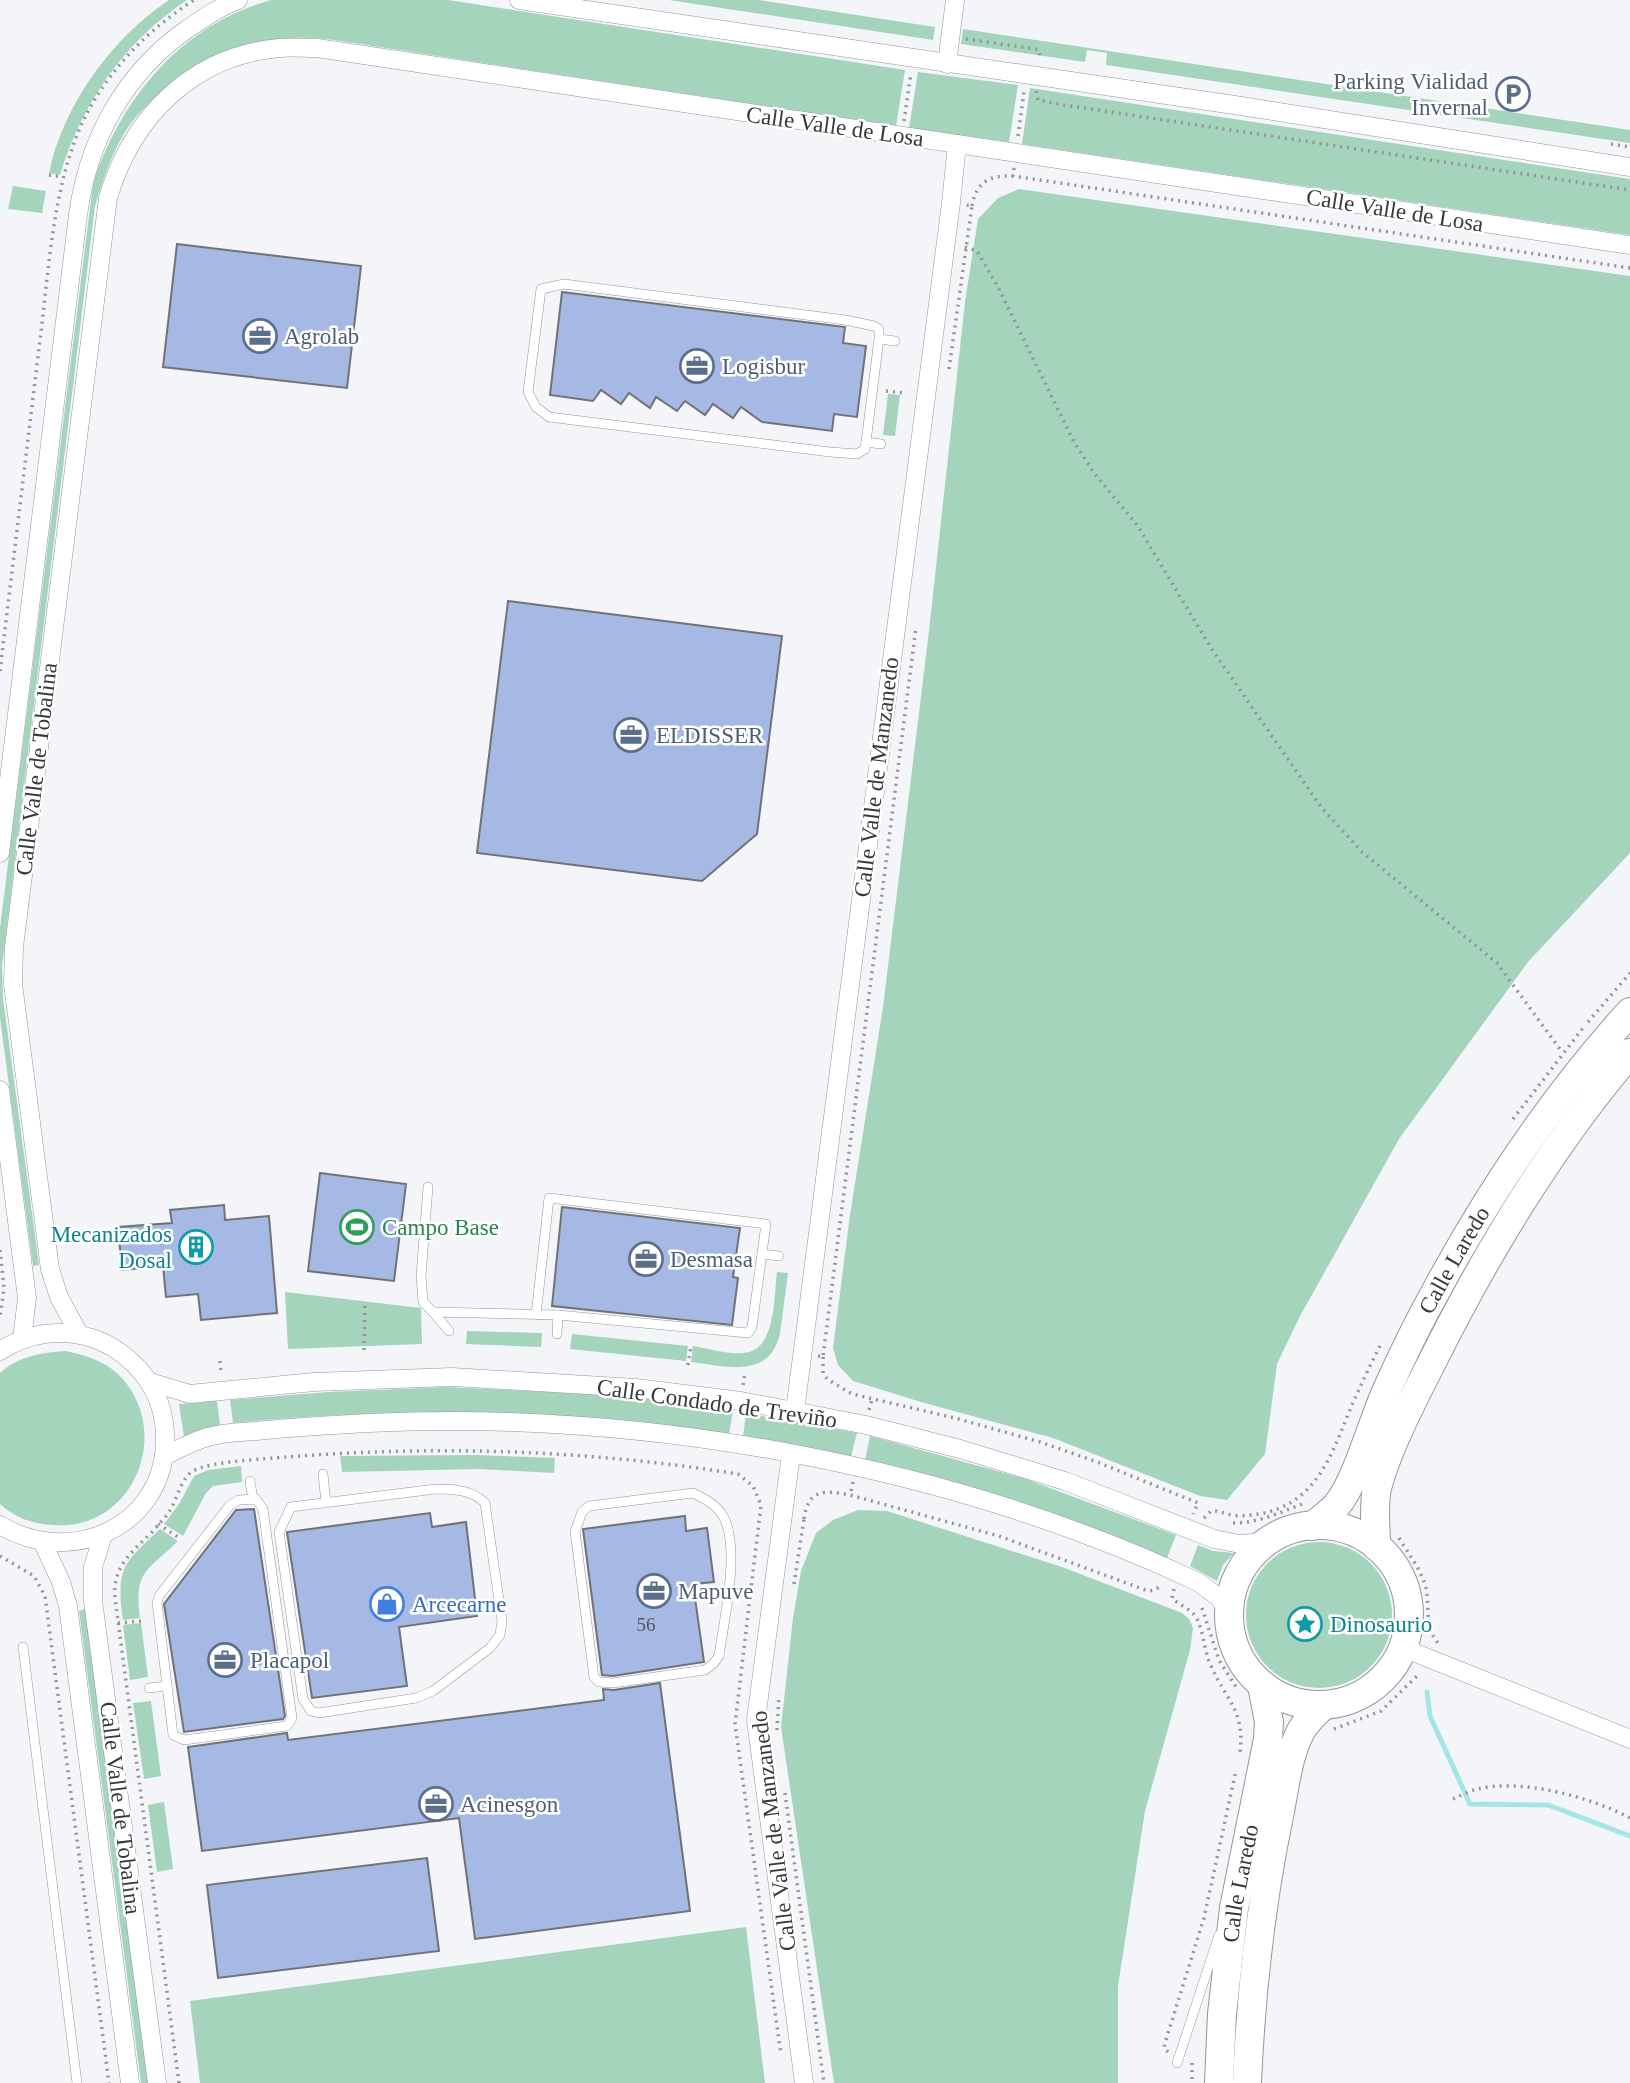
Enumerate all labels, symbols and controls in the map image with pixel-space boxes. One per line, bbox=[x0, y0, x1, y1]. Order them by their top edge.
place label: Parking Vialidad Invernal bbox=[1333, 69, 1488, 120]
parking icon: Parking Vialidad Invernal bbox=[1494, 75, 1532, 113]
street label: Calle Valle de Losa bbox=[745, 102, 925, 151]
street label: Calle Valle de Losa bbox=[1305, 184, 1485, 237]
office icon: Agrolab bbox=[241, 317, 279, 355]
place label: Agrolab bbox=[284, 324, 359, 349]
office icon: Logisbur bbox=[678, 347, 716, 385]
place label: Logisbur bbox=[722, 354, 805, 379]
street label: Calle Valle de Manzanedo bbox=[849, 656, 904, 898]
street label: Calle Valle de Tobalina bbox=[11, 661, 62, 877]
office icon: ELDISSER bbox=[612, 716, 650, 754]
place label: ELDISSER bbox=[656, 723, 764, 748]
street label: Calle Laredo bbox=[1414, 1202, 1495, 1318]
sports icon: Campo Base bbox=[338, 1208, 376, 1246]
place label: Campo Base bbox=[382, 1215, 499, 1240]
place label: Mecanizados Dosal bbox=[51, 1222, 172, 1273]
building icon: Mecanizados Dosal bbox=[177, 1228, 215, 1266]
office icon: Desmasa bbox=[627, 1240, 665, 1278]
place label: Desmasa bbox=[670, 1247, 753, 1272]
street label: Calle Condado de Treviño bbox=[595, 1374, 839, 1433]
office icon: Mapuve bbox=[635, 1572, 673, 1610]
place label: Mapuve bbox=[678, 1579, 753, 1604]
shop icon: Arcecarne bbox=[368, 1585, 406, 1623]
place label: Arcecarne bbox=[412, 1592, 506, 1617]
place icon: Dinosaurio bbox=[1286, 1605, 1324, 1643]
place label: Dinosaurio bbox=[1330, 1612, 1432, 1637]
house number: 56 bbox=[637, 1614, 656, 1635]
office icon: Placapol bbox=[206, 1641, 244, 1679]
place label: Placapol bbox=[250, 1648, 329, 1673]
street label: Calle Valle de Tobalina bbox=[95, 1700, 146, 1916]
street label: Calle Valle de Manzanedo bbox=[746, 1710, 801, 1952]
office icon: Acinesgon bbox=[417, 1785, 455, 1823]
place label: Acinesgon bbox=[460, 1792, 559, 1817]
street label: Calle Laredo bbox=[1218, 1822, 1264, 1944]

